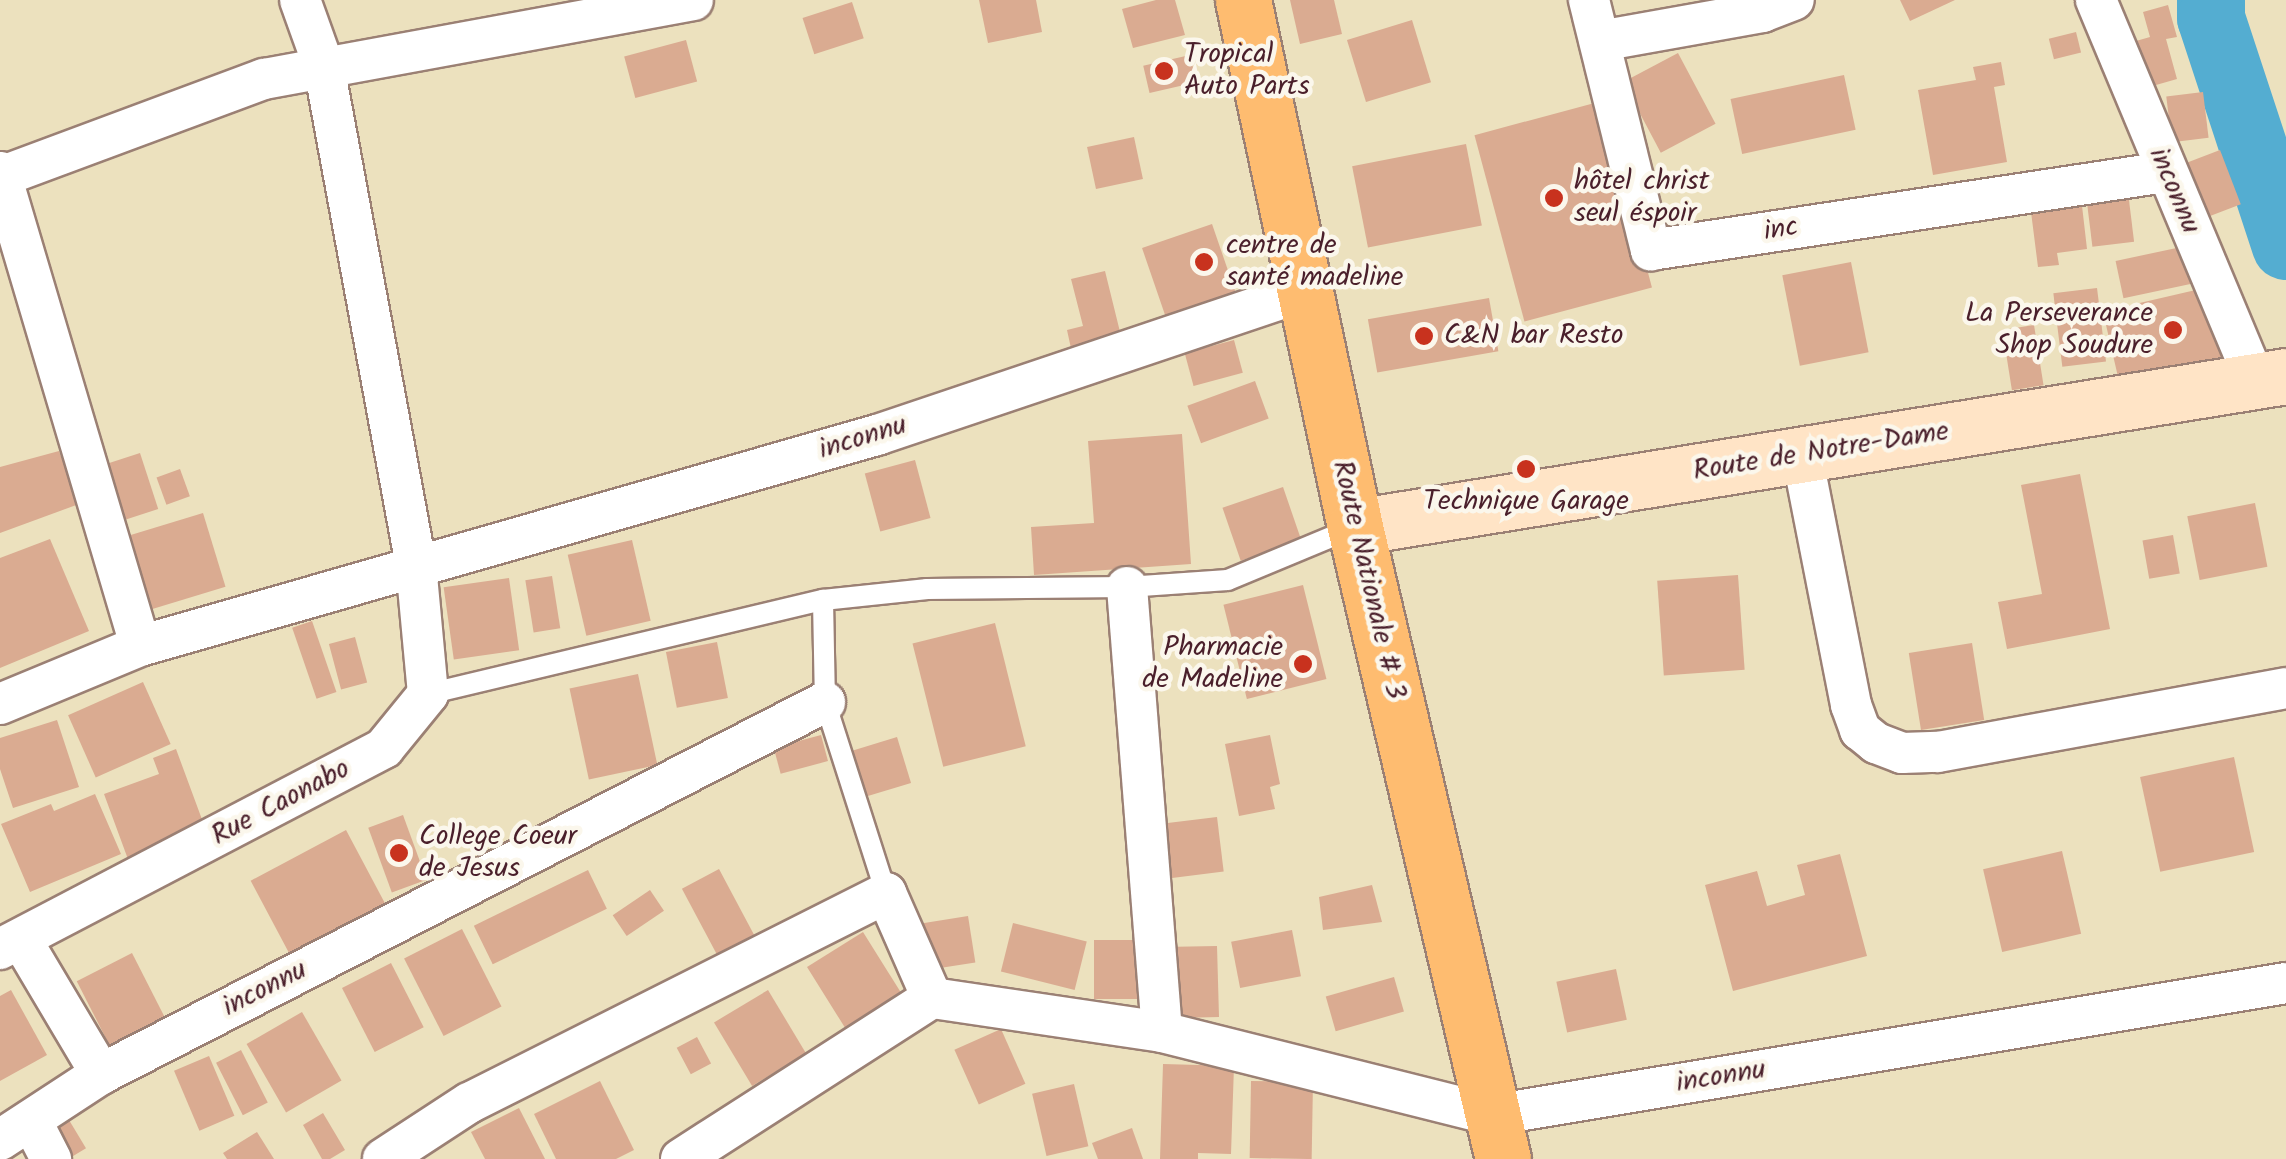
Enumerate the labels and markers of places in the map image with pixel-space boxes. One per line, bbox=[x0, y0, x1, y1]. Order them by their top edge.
place label: Tropical Auto Parts bbox=[1184, 38, 1310, 104]
marker: Tropical Auto Parts bbox=[1153, 60, 1175, 82]
place label: hôtel christ seul éspoir bbox=[1574, 165, 1709, 231]
marker: hôtel christ seul éspoir bbox=[1543, 187, 1565, 209]
place label: centre de santé madeline bbox=[1226, 229, 1403, 295]
marker: centre de santé madeline bbox=[1191, 249, 1217, 275]
place label: La Perseverance Shop Soudure bbox=[1965, 297, 2153, 363]
place label: C&N bar Resto bbox=[1444, 319, 1623, 353]
marker: La Perseverance Shop Soudure bbox=[2162, 319, 2184, 341]
marker: C&N bar Resto bbox=[1413, 325, 1435, 347]
marker: Technique Garage bbox=[1515, 458, 1537, 480]
place label: Technique Garage bbox=[1423, 485, 1629, 519]
place label: Pharmacie de Madeline bbox=[1142, 631, 1283, 697]
marker: Pharmacie de Madeline bbox=[1292, 653, 1314, 675]
place label: College Coeur de Jesus bbox=[419, 820, 577, 886]
marker: College Coeur de Jesus bbox=[388, 842, 410, 864]

